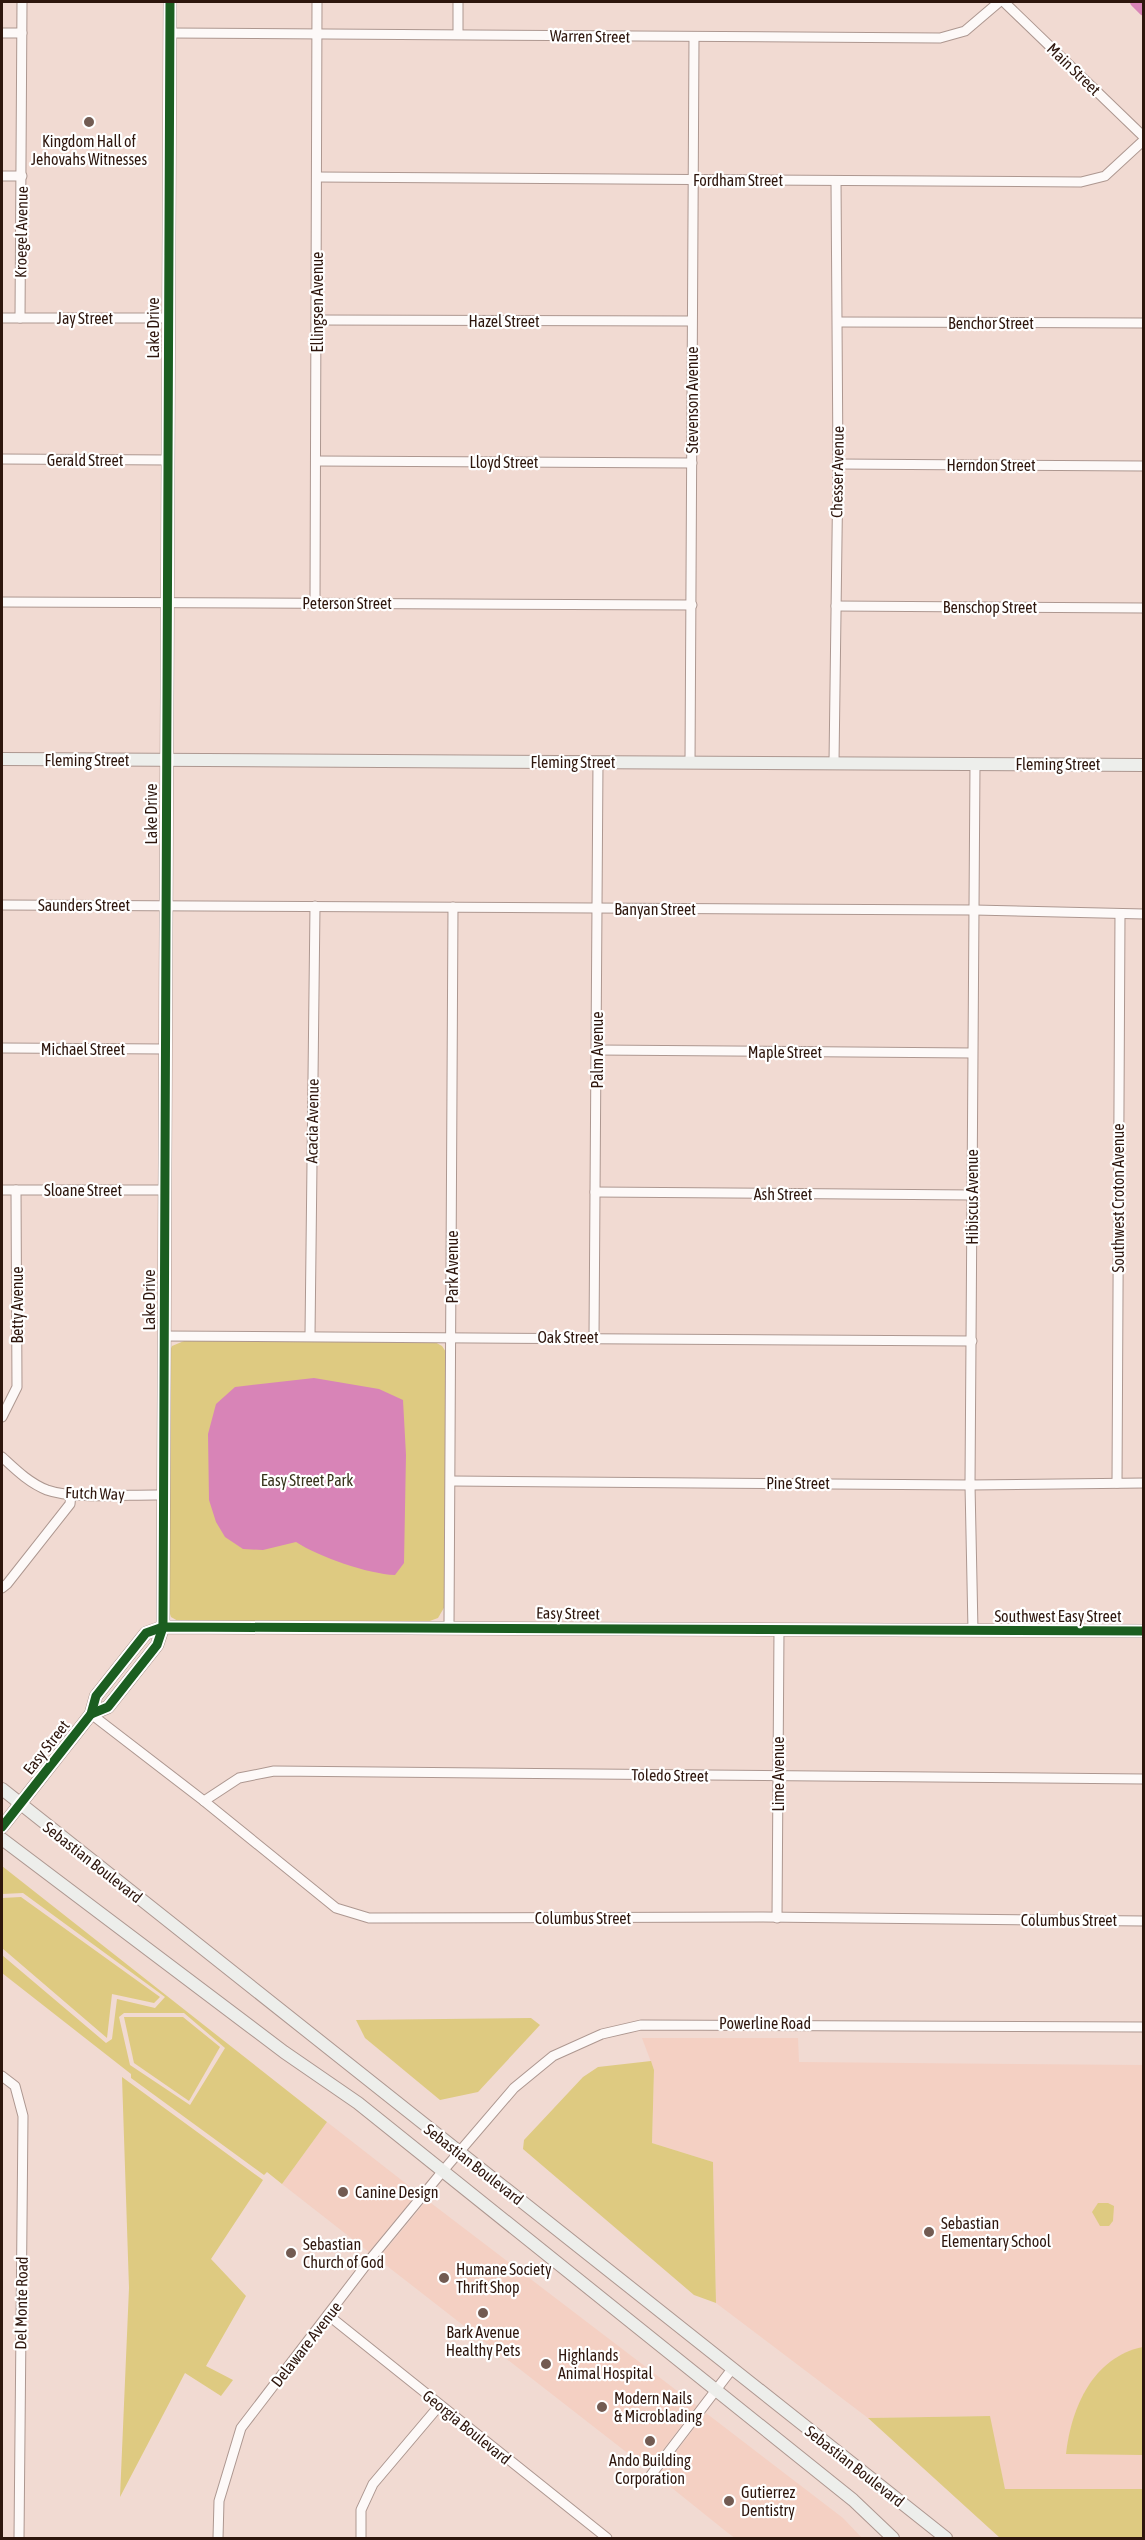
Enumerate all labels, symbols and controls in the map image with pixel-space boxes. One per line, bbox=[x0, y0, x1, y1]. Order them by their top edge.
street label: Warren Street bbox=[550, 26, 631, 46]
street label: Main Street bbox=[1044, 39, 1105, 99]
marker: Kingdom Hall of Jehovahs Witnesses bbox=[82, 115, 96, 129]
place label: Kingdom Hall of Jehovahs Witnesses bbox=[31, 132, 147, 168]
street label: Fordham Street bbox=[693, 171, 783, 189]
street label: Kroegel Avenue bbox=[11, 186, 32, 278]
street label: Ellingsen Avenue bbox=[308, 252, 327, 352]
street label: Lake Drive bbox=[144, 298, 162, 358]
street label: Jay Street bbox=[57, 309, 114, 328]
street label: Hazel Street bbox=[468, 312, 540, 330]
street label: Benchor Street bbox=[948, 314, 1034, 332]
street label: Stevenson Avenue bbox=[683, 346, 701, 454]
street label: Chesser Avenue bbox=[827, 426, 847, 518]
street label: Gerald Street bbox=[47, 451, 124, 469]
street label: Lloyd Street bbox=[470, 453, 539, 472]
street label: Herndon Street bbox=[946, 456, 1036, 474]
street label: Peterson Street bbox=[302, 594, 392, 612]
street label: Benschop Street bbox=[943, 598, 1038, 617]
street label: Fleming Street bbox=[45, 751, 130, 770]
street label: Fleming Street bbox=[531, 753, 616, 772]
street label: Fleming Street bbox=[1016, 755, 1101, 774]
street label: Lake Drive bbox=[142, 784, 160, 844]
street label: Saunders Street bbox=[38, 896, 130, 914]
street label: Banyan Street bbox=[614, 900, 696, 919]
street label: Palm Avenue bbox=[588, 1011, 606, 1089]
street label: Michael Street bbox=[41, 1040, 126, 1058]
street label: Maple Street bbox=[748, 1043, 823, 1062]
street label: Acacia Avenue bbox=[302, 1078, 322, 1164]
street label: Southwest Croton Avenue bbox=[1109, 1123, 1127, 1273]
street label: Hibiscus Avenue bbox=[963, 1149, 981, 1245]
street label: Sloane Street bbox=[44, 1181, 122, 1199]
street label: Ash Street bbox=[754, 1185, 813, 1203]
street label: Park Avenue bbox=[443, 1230, 461, 1304]
street label: Betty Avenue bbox=[8, 1266, 27, 1344]
street label: Lake Drive bbox=[140, 1270, 158, 1330]
street label: Oak Street bbox=[537, 1328, 599, 1346]
park label: Easy Street Park bbox=[261, 1471, 353, 1490]
street label: Pine Street bbox=[766, 1474, 830, 1492]
street label: Futch Way bbox=[65, 1483, 125, 1504]
street label: Easy Street bbox=[536, 1603, 600, 1624]
street label: Southwest Easy Street bbox=[994, 1607, 1122, 1626]
street label: Easy Street bbox=[19, 1716, 74, 1778]
street label: Lime Avenue bbox=[769, 1736, 787, 1812]
street label: Toledo Street bbox=[631, 1765, 709, 1785]
street label: Sebastian Boulevard bbox=[40, 1818, 146, 1906]
street label: Columbus Street bbox=[535, 1909, 632, 1927]
street label: Columbus Street bbox=[1021, 1911, 1118, 1929]
street label: Powerline Road bbox=[719, 2014, 811, 2032]
street label: Sebastian Boulevard bbox=[421, 2120, 527, 2208]
place label: Canine Design bbox=[355, 2183, 439, 2202]
marker: Canine Design bbox=[336, 2185, 350, 2199]
place label: Sebastian Elementary School bbox=[941, 2214, 1052, 2251]
marker: Sebastian Elementary School bbox=[922, 2225, 936, 2239]
place label: Sebastian Church of God bbox=[303, 2235, 384, 2271]
marker: Sebastian Church of God bbox=[284, 2246, 298, 2260]
street label: Del Monte Road bbox=[11, 2256, 31, 2350]
place label: Humane Society Thrift Shop bbox=[456, 2260, 552, 2297]
marker: Humane Society Thrift Shop bbox=[437, 2271, 451, 2285]
street label: Delaware Avenue bbox=[267, 2298, 345, 2390]
marker: Bark Avenue Healthy Pets bbox=[476, 2306, 490, 2320]
place label: Bark Avenue Healthy Pets bbox=[446, 2323, 521, 2360]
place label: Highlands Animal Hospital bbox=[558, 2346, 653, 2383]
marker: Highlands Animal Hospital bbox=[539, 2357, 553, 2371]
street label: Georgia Boulevard bbox=[419, 2386, 515, 2469]
place label: Modern Nails & Microblading bbox=[614, 2389, 702, 2426]
marker: Modern Nails & Microblading bbox=[595, 2400, 609, 2414]
street label: Sebastian Boulevard bbox=[802, 2422, 908, 2510]
marker: Ando Building Corporation bbox=[643, 2434, 657, 2448]
place label: Ando Building Corporation bbox=[609, 2451, 691, 2488]
place label: Gutierrez Dentistry bbox=[741, 2483, 795, 2520]
marker: Gutierrez Dentistry bbox=[722, 2494, 736, 2508]

